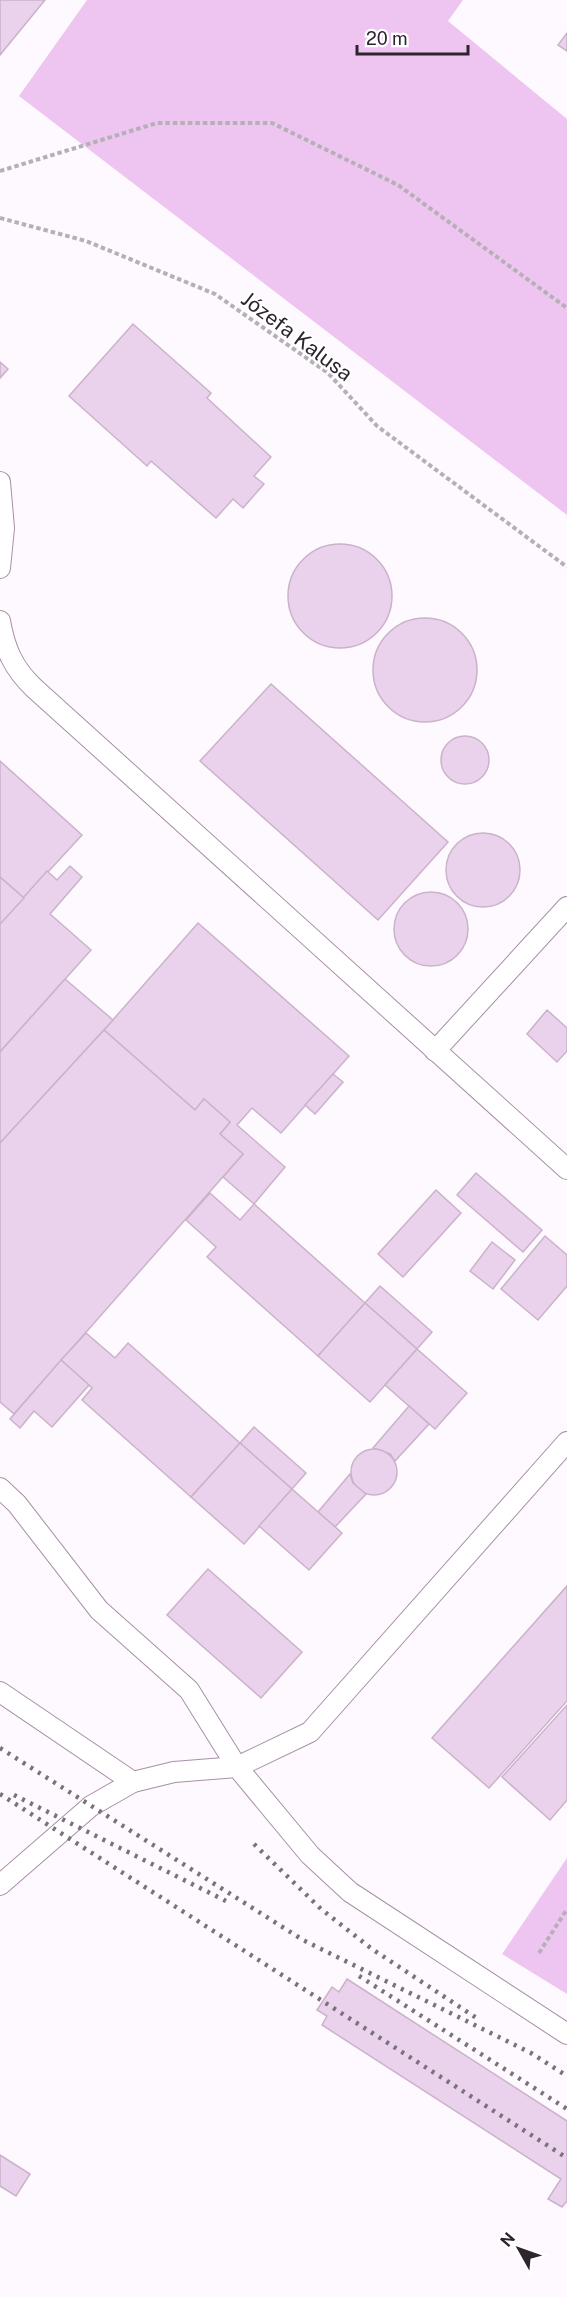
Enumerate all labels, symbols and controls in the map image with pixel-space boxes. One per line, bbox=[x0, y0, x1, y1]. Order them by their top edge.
scale bar bbox=[357, 18, 468, 56]
text: 20 m bbox=[366, 28, 408, 49]
street label: Józefa Kalusa bbox=[237, 286, 357, 386]
north arrow bbox=[489, 2219, 549, 2279]
text: N bbox=[497, 2229, 519, 2251]

